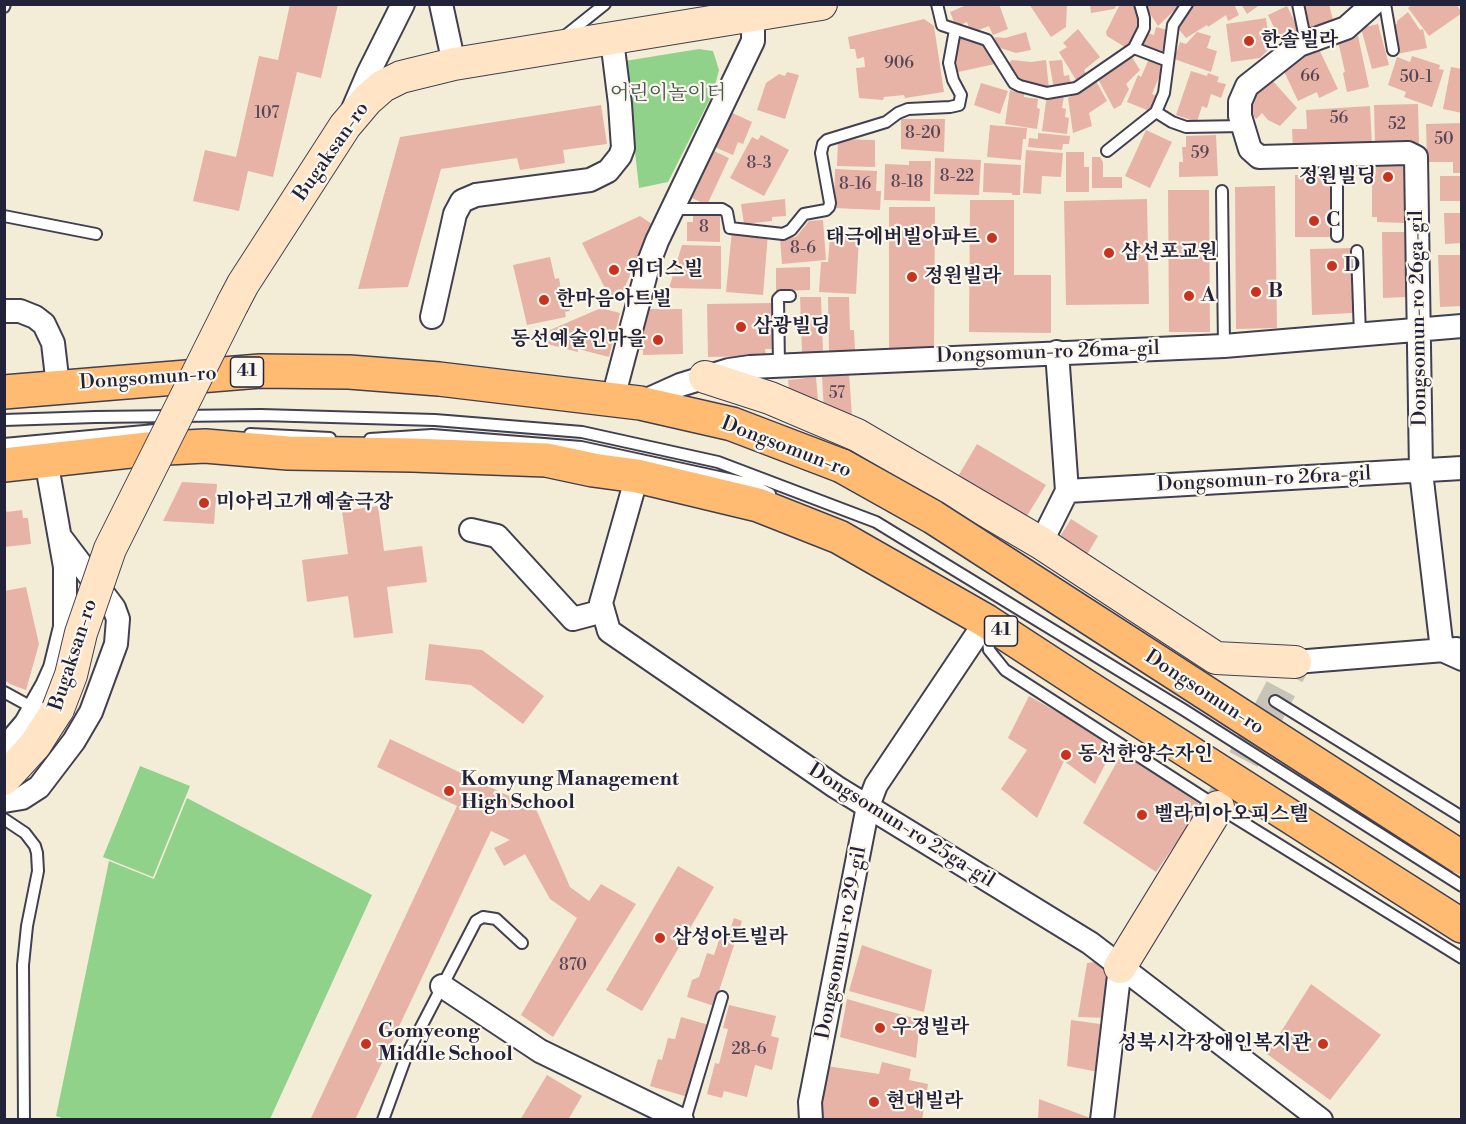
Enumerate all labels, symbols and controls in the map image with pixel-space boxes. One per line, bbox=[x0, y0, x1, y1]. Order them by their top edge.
place label: 한솔빌라 bbox=[1261, 29, 1338, 53]
marker: 한솔빌라 bbox=[1242, 34, 1256, 48]
house number: 906 bbox=[884, 54, 914, 74]
house number: 66 bbox=[1300, 67, 1320, 87]
house number: 50-1 bbox=[1400, 68, 1432, 88]
park label: 어린이놀이터 bbox=[610, 82, 726, 106]
street label: Bugaksan-ro bbox=[289, 98, 375, 206]
house number: 107 bbox=[255, 104, 279, 124]
house number: 56 bbox=[1330, 109, 1348, 129]
house number: 52 bbox=[1388, 115, 1406, 135]
house number: 8-20 bbox=[905, 124, 941, 144]
house number: 50 bbox=[1434, 130, 1454, 150]
house number: 59 bbox=[1191, 144, 1209, 164]
house number: 8-3 bbox=[747, 154, 771, 174]
place label: 정원빌딩 bbox=[1299, 165, 1376, 189]
house number: 8-22 bbox=[940, 167, 974, 187]
marker: 정원빌딩 bbox=[1381, 170, 1395, 184]
house number: 8-18 bbox=[891, 173, 923, 193]
house number: 8-16 bbox=[839, 175, 871, 195]
place label: C bbox=[1326, 209, 1340, 233]
street label: Dongsomun-ro 26ga-gil bbox=[1405, 210, 1433, 426]
marker: C bbox=[1307, 214, 1321, 228]
house number: 8 bbox=[699, 218, 709, 238]
place label: 태극에버빌아파트 bbox=[825, 226, 980, 250]
marker: 태극에버빌아파트 bbox=[985, 231, 999, 245]
house number: 8-6 bbox=[790, 239, 816, 259]
place label: 삼선포교원 bbox=[1121, 241, 1218, 265]
marker: 삼선포교원 bbox=[1102, 246, 1116, 260]
place label: D bbox=[1344, 254, 1360, 278]
place label: 위더스빌 bbox=[626, 258, 703, 282]
marker: D bbox=[1325, 259, 1339, 273]
marker: 위더스빌 bbox=[607, 263, 621, 277]
place label: 정원빌라 bbox=[924, 265, 1001, 289]
marker: 정원빌라 bbox=[905, 270, 919, 284]
place label: B bbox=[1268, 280, 1283, 304]
place label: A bbox=[1201, 284, 1215, 308]
marker: B bbox=[1249, 285, 1263, 299]
place label: 한마음아트빌 bbox=[556, 288, 672, 312]
marker: A bbox=[1182, 289, 1196, 303]
marker: 한마음아트빌 bbox=[537, 293, 551, 307]
place label: 삼광빌딩 bbox=[753, 315, 830, 339]
marker: 삼광빌딩 bbox=[734, 320, 748, 334]
place label: 동선예술인마을 bbox=[511, 328, 646, 352]
marker: 동선예술인마을 bbox=[651, 333, 665, 347]
street label: Dongsomun-ro 26ma-gil bbox=[936, 337, 1160, 369]
road number: 41 bbox=[230, 357, 264, 387]
street label: Dongsomun-ro bbox=[79, 362, 217, 396]
house number: 57 bbox=[829, 384, 845, 404]
street label: Dongsomun-ro bbox=[718, 412, 854, 484]
street label: Dongsomun-ro 26ra-gil bbox=[1156, 462, 1372, 498]
place label: 미아리고개 예술극장 bbox=[216, 491, 393, 515]
marker: 미아리고개 예술극장 bbox=[197, 496, 211, 510]
street label: Bugaksan-ro bbox=[45, 596, 103, 714]
road number: 41 bbox=[984, 616, 1018, 646]
street label: Dongsomun-ro bbox=[1140, 646, 1268, 740]
place label: 동선한양수자인 bbox=[1078, 743, 1213, 767]
marker: 동선한양수자인 bbox=[1059, 748, 1073, 762]
street label: Dongsomun-ro 25ga-gil bbox=[803, 759, 999, 893]
place label: Komyung Management High School bbox=[461, 768, 679, 815]
marker: Komyung Management High School bbox=[442, 784, 456, 798]
place label: 벨라미아오피스텔 bbox=[1154, 803, 1309, 827]
marker: 벨라미아오피스텔 bbox=[1135, 808, 1149, 822]
street label: Dongsomun-ro 29-gil bbox=[812, 845, 872, 1041]
place label: 삼성아트빌라 bbox=[672, 926, 788, 950]
marker: 삼성아트빌라 bbox=[653, 931, 667, 945]
house number: 870 bbox=[559, 956, 587, 976]
place label: 우정빌라 bbox=[892, 1016, 969, 1040]
place label: Gomyeong Middle School bbox=[378, 1020, 513, 1067]
marker: 우정빌라 bbox=[873, 1021, 887, 1035]
place label: 성북시각장애인복지관 bbox=[1118, 1032, 1311, 1056]
marker: Gomyeong Middle School bbox=[359, 1037, 373, 1051]
marker: 성북시각장애인복지관 bbox=[1316, 1037, 1330, 1051]
house number: 28-6 bbox=[732, 1040, 766, 1060]
place label: 현대빌라 bbox=[886, 1090, 963, 1114]
marker: 현대빌라 bbox=[867, 1095, 881, 1109]

